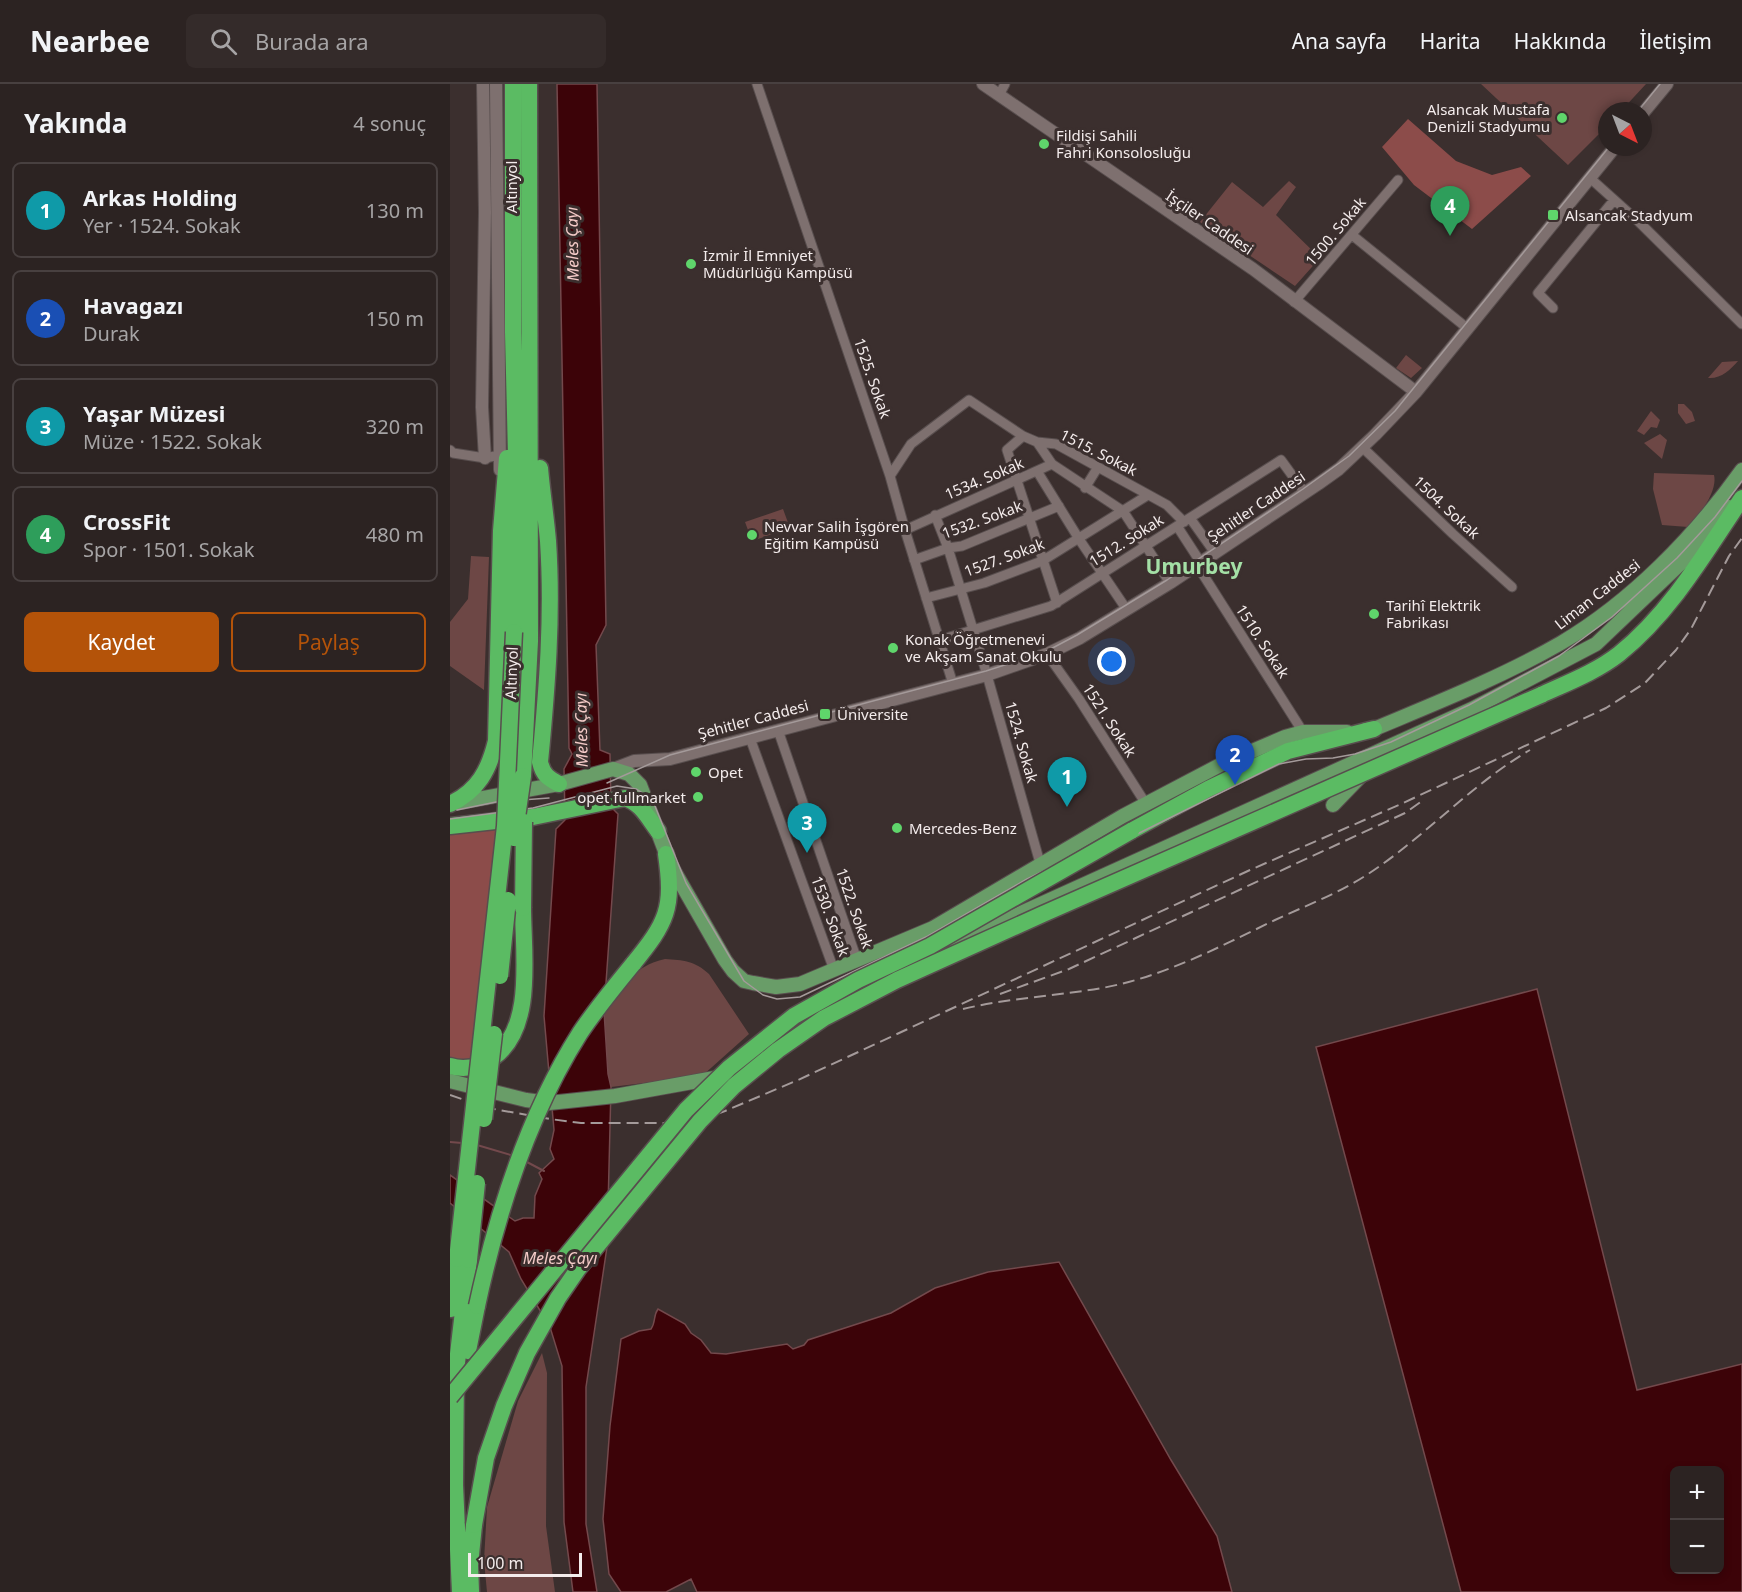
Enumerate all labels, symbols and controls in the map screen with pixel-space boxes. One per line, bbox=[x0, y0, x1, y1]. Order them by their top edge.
search box bbox=[186, 14, 606, 68]
text: Nearbee bbox=[30, 22, 150, 60]
icon: search bbox=[207, 25, 240, 58]
text: Burada ara bbox=[255, 26, 369, 56]
text: Ana sayfa bbox=[1292, 27, 1387, 55]
text: Harita bbox=[1420, 27, 1481, 55]
text: Hakkında bbox=[1514, 27, 1607, 55]
text: İletişim bbox=[1640, 27, 1712, 55]
place label: Alsancak Mustafa Denizli Stadyumu bbox=[1427, 99, 1550, 136]
north arrow bbox=[1598, 102, 1652, 156]
text: Yakında bbox=[24, 105, 127, 141]
text: 4 sonuç bbox=[353, 110, 426, 137]
marker: Alsancak Mustafa Denizli Stadyumu bbox=[1555, 111, 1569, 125]
place label: Fildişi Sahili Fahri Konsolosluğu bbox=[1056, 125, 1191, 162]
marker: Fildişi Sahili Fahri Konsolosluğu bbox=[1037, 137, 1051, 151]
street label: Altınyol bbox=[501, 161, 521, 213]
text: Arkas Holding bbox=[83, 182, 237, 212]
street label: İşçiler Caddesi bbox=[1162, 185, 1258, 259]
pin: 4 bbox=[1430, 186, 1470, 236]
street label: 1500. Sokak bbox=[1300, 192, 1370, 270]
text: 1 bbox=[40, 197, 51, 224]
text: 130 m bbox=[366, 197, 424, 224]
place label: Alsancak Stadyum bbox=[1565, 205, 1693, 225]
water label: Meles Çayı bbox=[560, 206, 584, 282]
marker: Alsancak Stadyum bbox=[1546, 208, 1560, 222]
text: Yer · 1524. Sokak bbox=[83, 212, 241, 239]
place label: İzmir İl Emniyet Müdürlüğü Kampüsü bbox=[703, 245, 853, 282]
marker: İzmir İl Emniyet Müdürlüğü Kampüsü bbox=[684, 257, 698, 271]
text: Havagazı bbox=[83, 290, 183, 320]
text: 2 bbox=[40, 305, 51, 332]
text: 150 m bbox=[366, 305, 424, 332]
text: Durak bbox=[83, 320, 140, 347]
street label: 1525. Sokak bbox=[850, 335, 896, 421]
text: Yaşar Müzesi bbox=[83, 398, 225, 428]
text: 3 bbox=[40, 413, 51, 440]
text: 320 m bbox=[366, 413, 424, 440]
street label: 1515. Sokak bbox=[1057, 424, 1141, 480]
text: Müze · 1522. Sokak bbox=[83, 428, 262, 455]
street label: 1534. Sokak bbox=[941, 452, 1027, 504]
street label: Şehitler Caddesi bbox=[1203, 466, 1309, 546]
street label: 1504. Sokak bbox=[1409, 471, 1485, 543]
street label: 1532. Sokak bbox=[939, 495, 1025, 543]
text: CrossFit bbox=[83, 506, 171, 536]
street label: 1512. Sokak bbox=[1085, 509, 1167, 571]
place label: Nevvar Salih İşgören Eğitim Kampüsü bbox=[764, 516, 909, 553]
text: 4 bbox=[40, 521, 51, 548]
text: 480 m bbox=[366, 521, 424, 548]
marker: Nevvar Salih İşgören Eğitim Kampüsü bbox=[745, 528, 759, 542]
street label: 1527. Sokak bbox=[961, 533, 1047, 581]
text: Spor · 1501. Sokak bbox=[83, 536, 254, 563]
district label: Umurbey bbox=[1146, 552, 1242, 580]
street label: Liman Caddesi bbox=[1550, 554, 1644, 634]
place label: Tarihî Elektrik Fabrikası bbox=[1386, 595, 1481, 632]
street label: 1510. Sokak bbox=[1232, 600, 1294, 682]
marker: Tarihî Elektrik Fabrikası bbox=[1367, 607, 1381, 621]
button: Kaydet bbox=[24, 612, 219, 672]
button: Paylaş bbox=[231, 612, 426, 672]
place label: Konak Öğretmenevi ve Akşam Sanat Okulu bbox=[905, 629, 1062, 666]
marker: Konak Öğretmenevi ve Akşam Sanat Okulu bbox=[886, 641, 900, 655]
street label: Altınyol bbox=[500, 646, 522, 700]
your location bbox=[1097, 647, 1126, 676]
street label: 1521. Sokak bbox=[1079, 679, 1141, 761]
water label: Meles Çayı bbox=[569, 692, 593, 768]
street label: Şehitler Caddesi bbox=[696, 695, 810, 743]
street label: 1524. Sokak bbox=[1001, 699, 1043, 785]
place label: Üniversite bbox=[837, 704, 908, 724]
marker: Üniversite bbox=[818, 707, 832, 721]
pin: 2 bbox=[1216, 736, 1254, 785]
pin: 1 bbox=[1048, 758, 1086, 807]
place label: Opet bbox=[708, 762, 743, 782]
marker: Opet bbox=[689, 765, 703, 779]
place label: opet fullmarket bbox=[577, 787, 687, 807]
marker: opet fullmarket bbox=[691, 790, 705, 804]
pin: 3 bbox=[788, 804, 826, 853]
place label: Mercedes-Benz bbox=[909, 818, 1017, 838]
marker: Mercedes-Benz bbox=[890, 821, 904, 835]
street label: 1522. Sokak bbox=[832, 865, 878, 951]
street label: 1530. Sokak bbox=[807, 873, 855, 959]
water label: Meles Çayı bbox=[523, 1247, 597, 1269]
map controls bbox=[1670, 1466, 1724, 1574]
button: + bbox=[1670, 1466, 1724, 1520]
button: − bbox=[1670, 1520, 1724, 1574]
scale bar bbox=[468, 1550, 582, 1578]
text: 100 m bbox=[477, 1552, 524, 1574]

